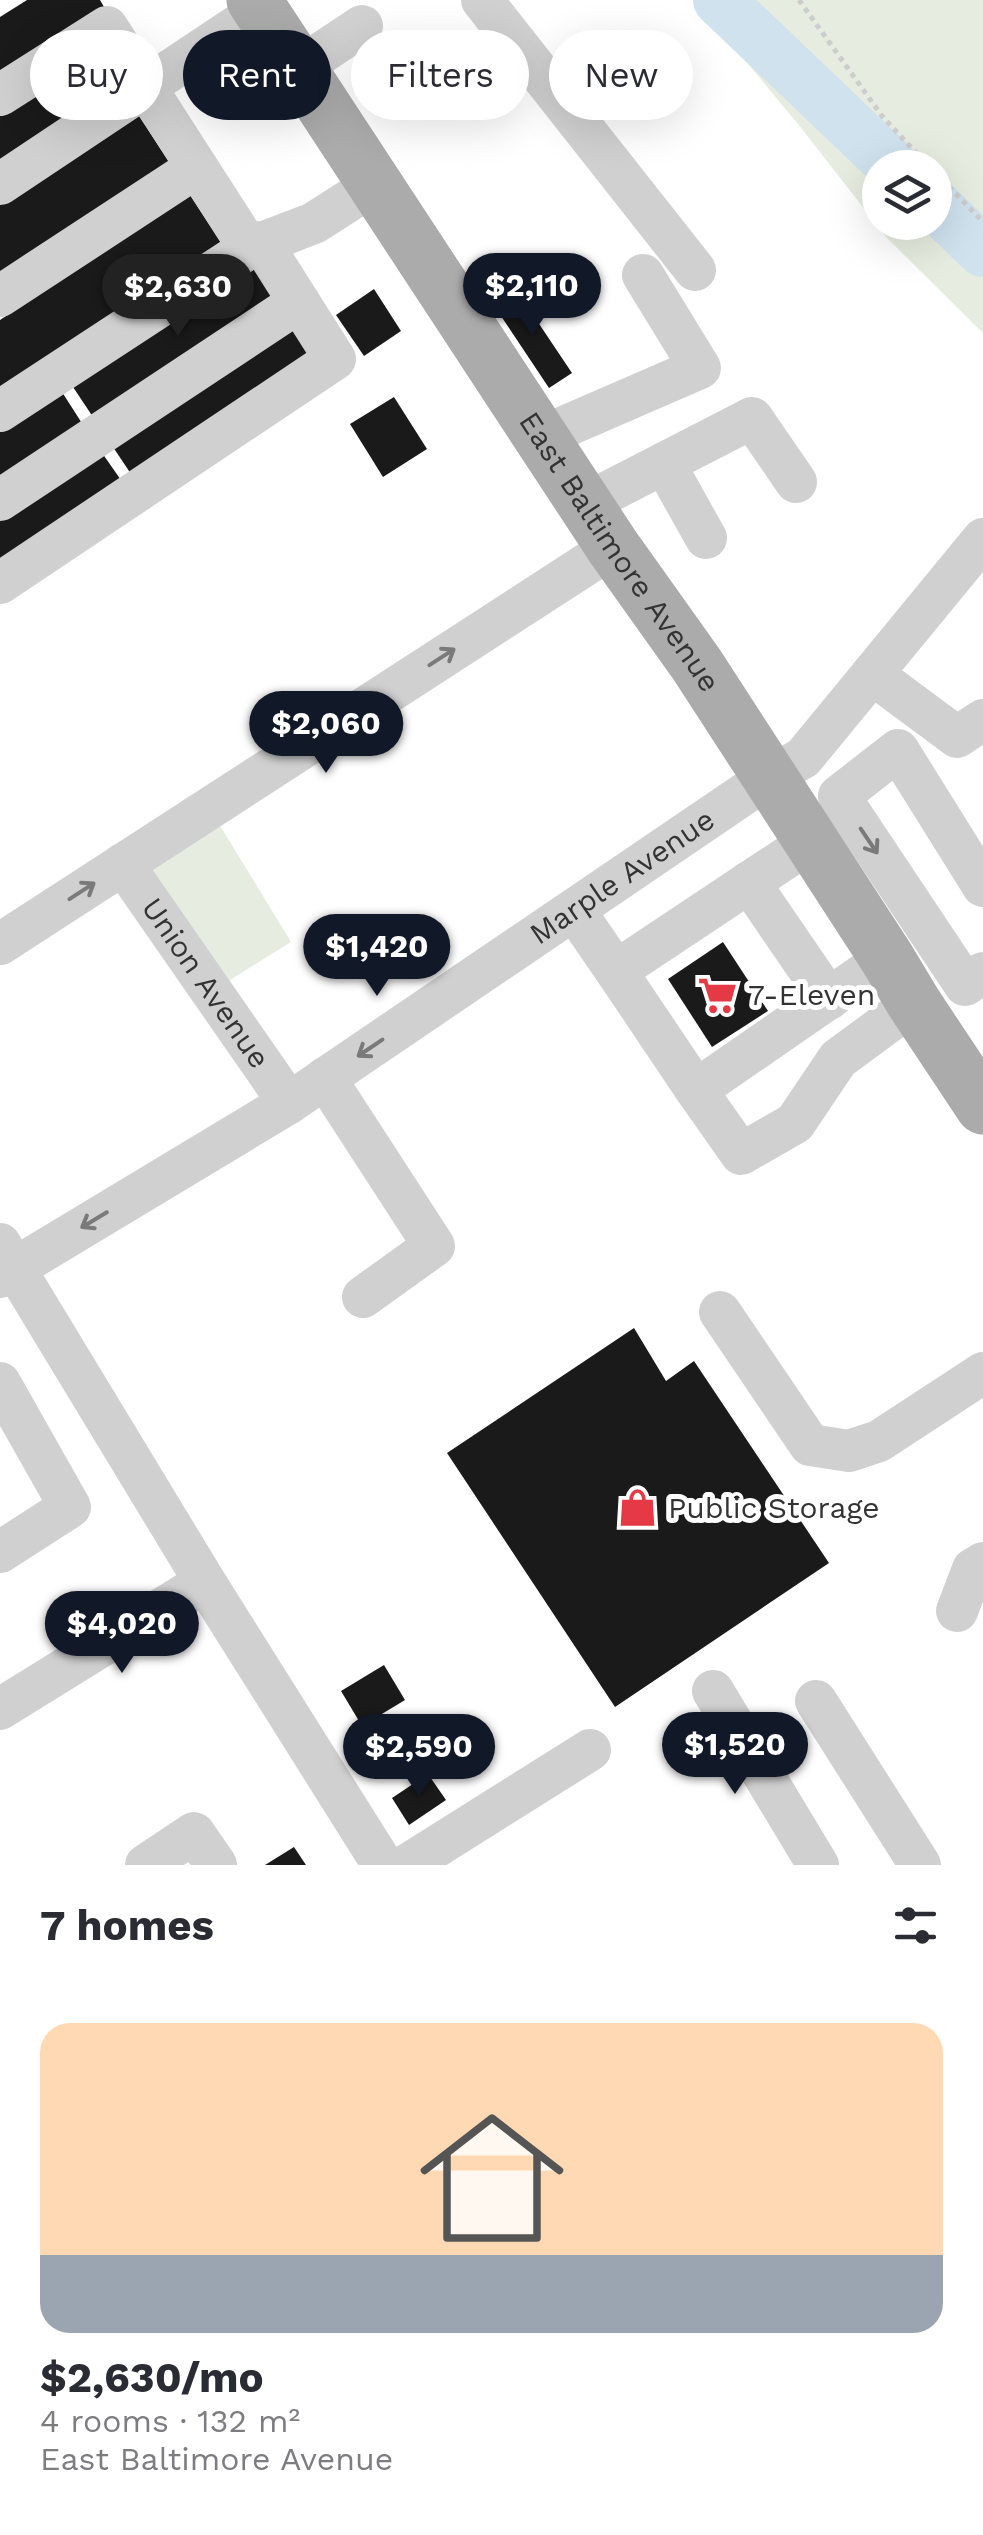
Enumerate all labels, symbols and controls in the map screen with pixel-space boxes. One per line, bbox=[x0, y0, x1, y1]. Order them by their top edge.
chip: Buy bbox=[30, 30, 163, 120]
chip: Rent bbox=[183, 30, 331, 120]
chip: Filters bbox=[351, 30, 529, 120]
chip: New bbox=[549, 30, 693, 120]
map controls bbox=[862, 150, 952, 240]
button: layers bbox=[862, 150, 952, 240]
pin: $2,110 bbox=[451, 253, 613, 338]
pin: $2,630 bbox=[97, 254, 259, 339]
text: $2,110 bbox=[485, 266, 579, 304]
text: $2,630 bbox=[124, 267, 232, 305]
street label: East Baltimore Avenue bbox=[512, 405, 728, 698]
one-way arrow bbox=[428, 647, 456, 668]
pin: $2,060 bbox=[245, 691, 407, 776]
text: $2,060 bbox=[271, 704, 381, 742]
street label: Marple Avenue bbox=[523, 801, 721, 951]
one-way arrow bbox=[858, 826, 879, 855]
one-way arrow bbox=[67, 881, 95, 902]
street label: Union Avenue bbox=[135, 891, 277, 1075]
pin: $1,420 bbox=[296, 914, 458, 999]
text: $1,420 bbox=[325, 927, 429, 965]
supermarket icon: 7-Eleven bbox=[697, 974, 739, 1016]
place label: 7-Eleven bbox=[748, 977, 875, 1012]
one-way arrow bbox=[356, 1037, 384, 1058]
one-way arrow bbox=[80, 1210, 109, 1230]
shop icon: Public Storage bbox=[617, 1487, 659, 1529]
place label: Public Storage bbox=[668, 1490, 880, 1525]
pin: $4,020 bbox=[41, 1591, 203, 1676]
text: $4,020 bbox=[67, 1604, 177, 1642]
pin: $1,520 bbox=[654, 1712, 816, 1797]
pin: $2,590 bbox=[338, 1714, 500, 1799]
text: $1,520 bbox=[684, 1725, 786, 1763]
text: $2,590 bbox=[365, 1727, 473, 1765]
icon: filters bbox=[888, 1898, 943, 1953]
text: 7 homes bbox=[40, 1901, 214, 1950]
icon: home bbox=[402, 2088, 582, 2268]
text: $2,630/mo bbox=[40, 2353, 264, 2402]
text: 4 rooms · 132 m² bbox=[40, 2402, 300, 2440]
text: East Baltimore Avenue bbox=[40, 2440, 393, 2478]

